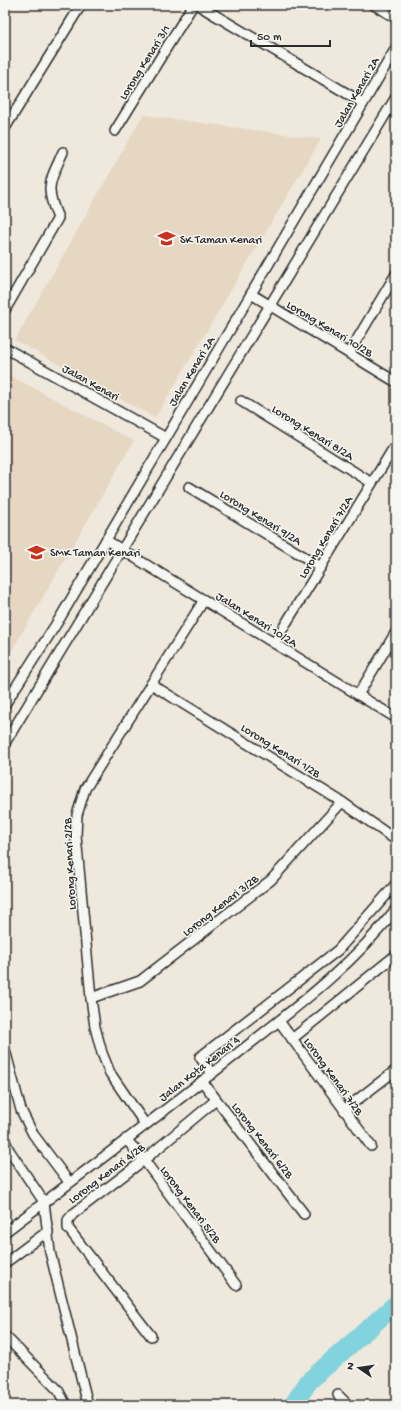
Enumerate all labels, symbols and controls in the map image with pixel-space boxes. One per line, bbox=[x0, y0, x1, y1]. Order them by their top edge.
scale bar bbox=[251, 22, 330, 48]
street label: Lorong Kenari 3/1 bbox=[117, 23, 174, 103]
text: 50 m bbox=[257, 31, 282, 45]
street label: Jalan Kenari 2A bbox=[332, 55, 384, 131]
school or university icon: SK Taman Kenari bbox=[157, 229, 177, 249]
place label: SK Taman Kenari bbox=[180, 234, 262, 248]
street label: Lorong Kenari 10/2B bbox=[283, 299, 375, 361]
street label: Jalan Kenari 2A bbox=[166, 334, 219, 409]
street label: Jalan Kenari bbox=[59, 362, 121, 405]
street label: Lorong Kenari 8/2A bbox=[268, 403, 356, 465]
street label: Lorong Kenari 9/2A bbox=[217, 488, 304, 550]
street label: Lorong Kenari 7/2A bbox=[297, 494, 357, 582]
school or university icon: SMK Taman Kenari bbox=[27, 542, 47, 562]
place label: SMK Taman Kenari bbox=[50, 547, 141, 561]
street label: Jalan Kenari 10/2A bbox=[213, 590, 300, 652]
street label: Lorong Kenari 1/2B bbox=[238, 722, 323, 782]
street label: Lorong Kenari 2/2B bbox=[62, 817, 80, 910]
street label: Lorong Kenari 3/2B bbox=[180, 872, 263, 941]
street label: Jalan Kota Kenari 4 bbox=[157, 1034, 244, 1105]
street label: Lorong Kenari 7/2B bbox=[300, 1036, 366, 1119]
street label: Lorong Kenari 6/2B bbox=[227, 1101, 296, 1183]
street label: Lorong Kenari 4/2B bbox=[66, 1141, 149, 1208]
street label: Lorong Kenari 5/2B bbox=[156, 1164, 223, 1247]
north arrow bbox=[339, 1348, 379, 1388]
text: N bbox=[345, 1361, 358, 1371]

